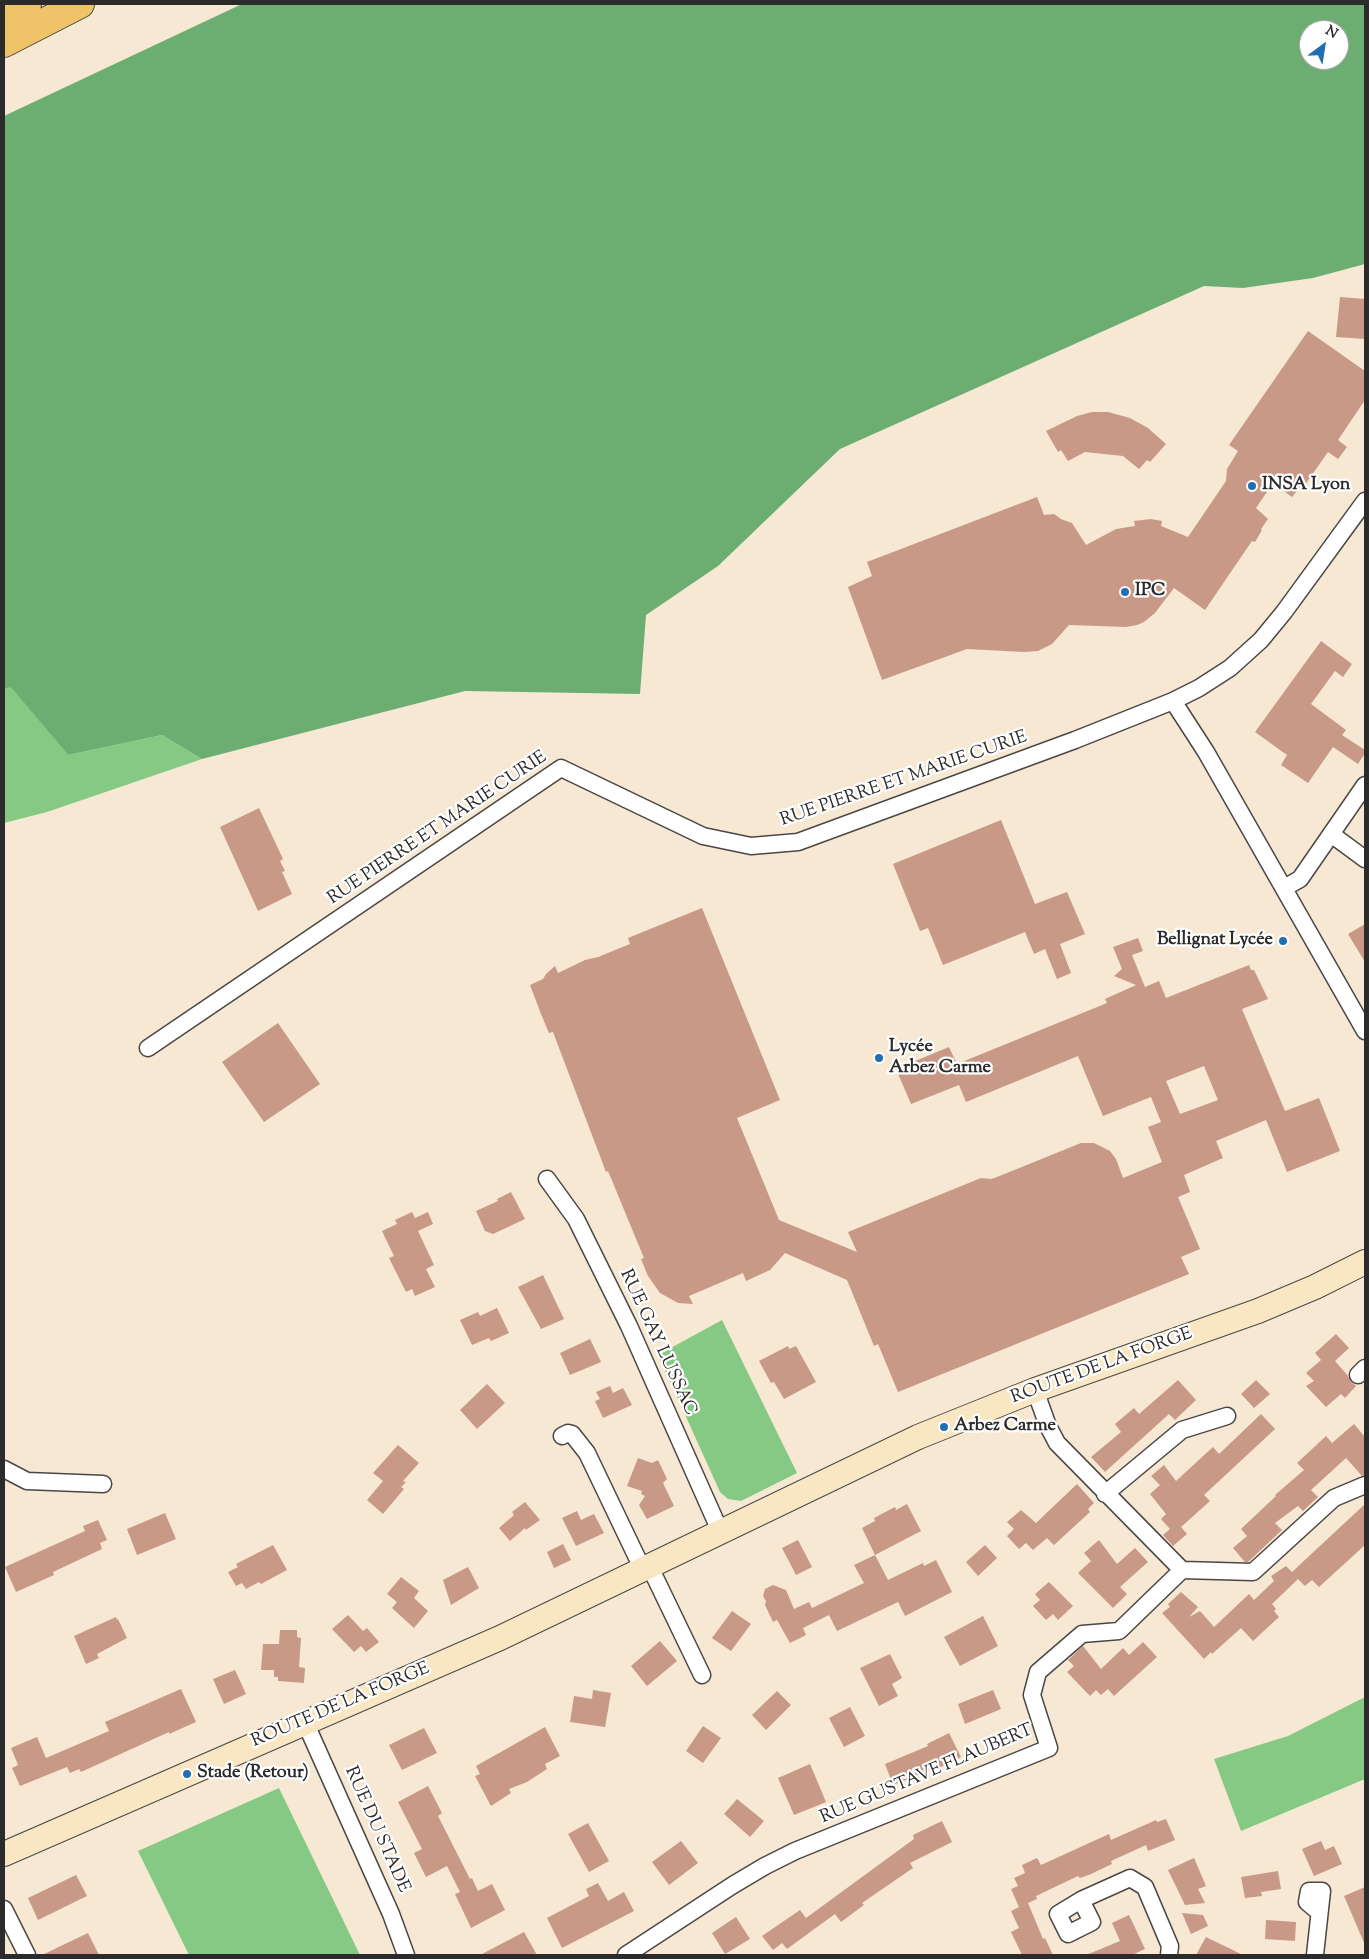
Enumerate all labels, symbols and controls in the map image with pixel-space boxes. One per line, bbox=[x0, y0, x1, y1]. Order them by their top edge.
north arrow bbox=[1299, 20, 1349, 70]
text: N bbox=[1321, 22, 1341, 44]
place label: INSA Lyon bbox=[1262, 475, 1350, 497]
marker: INSA Lyon bbox=[1246, 480, 1258, 492]
place label: IPC bbox=[1135, 581, 1166, 603]
marker: IPC bbox=[1119, 586, 1131, 598]
street label: RUE PIERRE ET MARIE CURIE bbox=[778, 728, 1030, 832]
street label: RUE PIERRE ET MARIE CURIE bbox=[324, 747, 552, 911]
place label: Bellignat Lycée bbox=[1157, 930, 1273, 952]
marker: Bellignat Lycée bbox=[1277, 935, 1289, 947]
place label: Lycée Arbez Carme bbox=[889, 1037, 991, 1080]
marker: Lycée Arbez Carme bbox=[873, 1052, 885, 1064]
street label: RUE GAY LUSSAC bbox=[614, 1266, 700, 1420]
street label: ROUTE DE LA FORGE bbox=[1008, 1324, 1196, 1410]
place label: Arbez Carme bbox=[954, 1416, 1056, 1438]
marker: Arbez Carme bbox=[938, 1421, 950, 1433]
street label: ROUTE DE LA FORGE bbox=[249, 1659, 433, 1753]
street label: RUE GUSTAVE FLAUBERT bbox=[817, 1720, 1037, 1830]
place label: Stade (Retour) bbox=[197, 1763, 309, 1785]
street label: RUE DU STADE bbox=[339, 1764, 413, 1896]
marker: Stade (Retour) bbox=[181, 1768, 193, 1780]

